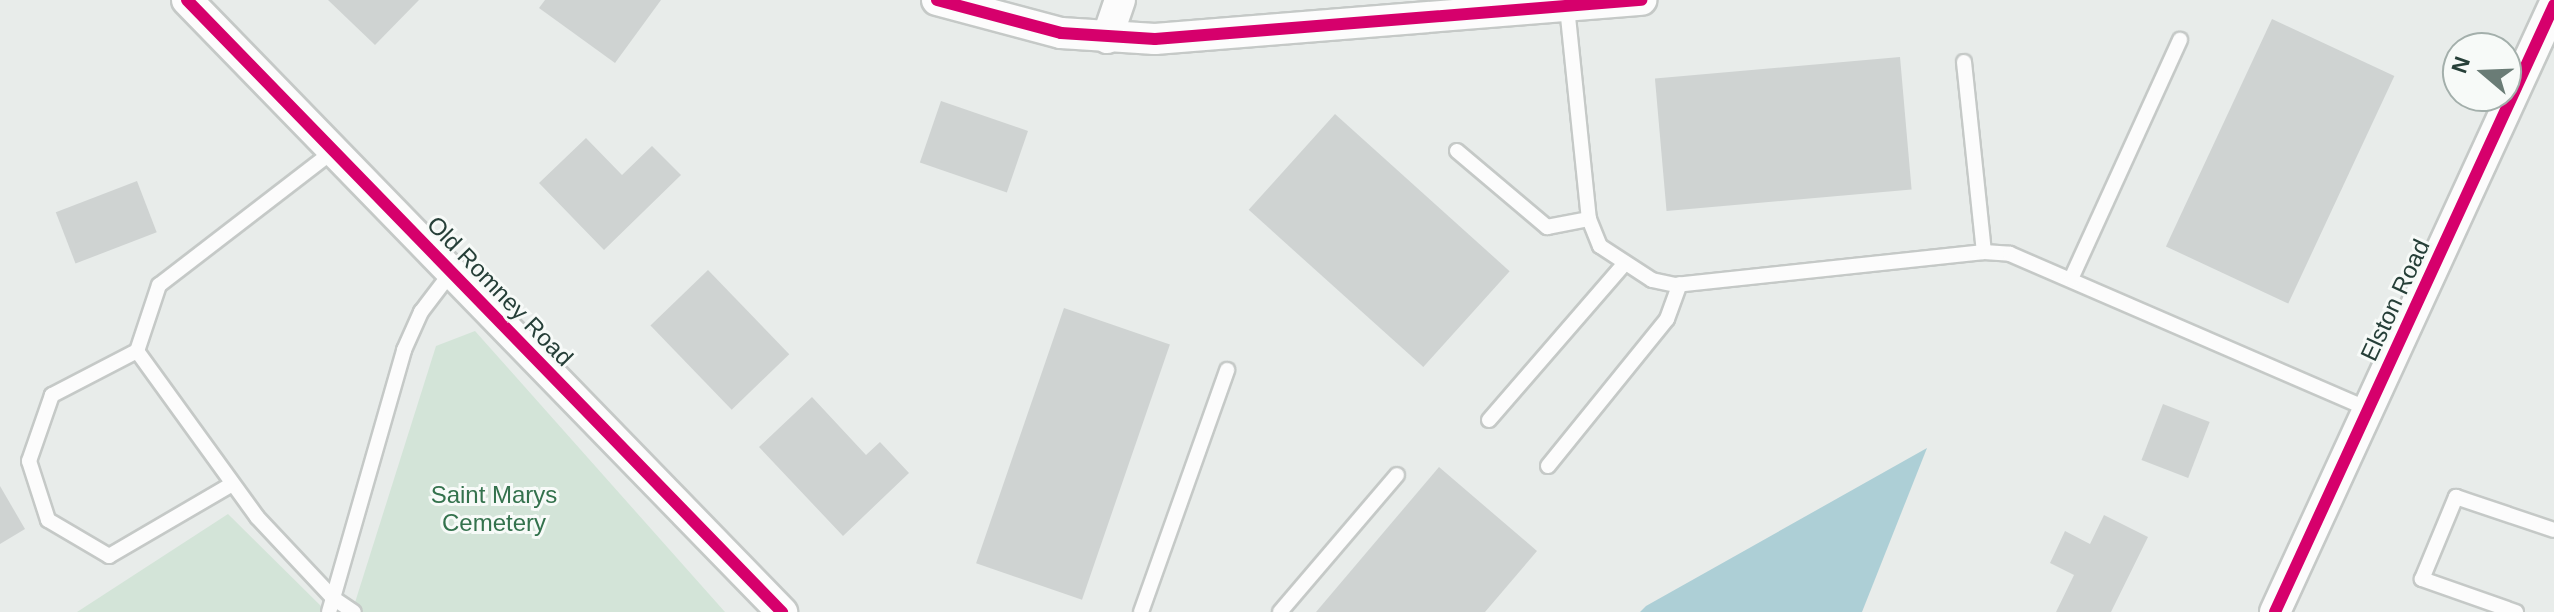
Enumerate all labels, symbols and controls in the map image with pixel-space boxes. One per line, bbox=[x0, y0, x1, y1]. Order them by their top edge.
north arrow bbox=[2442, 32, 2522, 112]
text: N bbox=[2446, 53, 2475, 76]
street label: Old Romney Road bbox=[421, 210, 579, 372]
street label: Elston Road bbox=[2354, 235, 2436, 365]
park label: Saint Marys Cemetery bbox=[431, 481, 557, 537]

